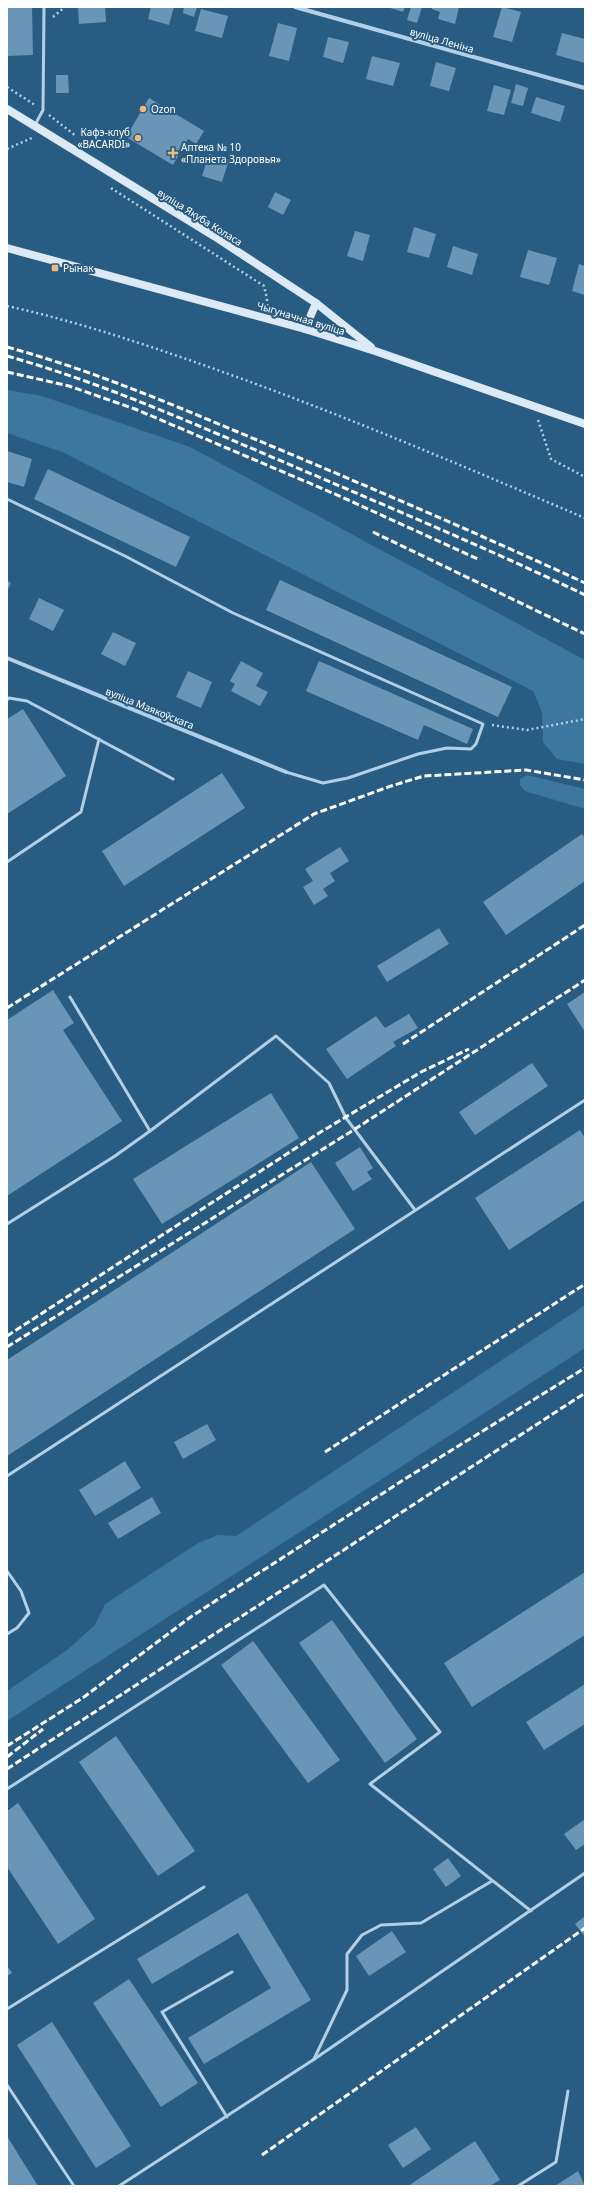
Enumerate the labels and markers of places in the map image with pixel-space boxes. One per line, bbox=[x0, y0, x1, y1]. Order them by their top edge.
place label: Ozon bbox=[151, 102, 176, 116]
marker: Ozon bbox=[138, 104, 148, 114]
place label: Кафэ-клуб «BACARDI» bbox=[78, 125, 130, 151]
marker: Кафэ-клуб «BACARDI» bbox=[133, 133, 143, 143]
place label: Аптека № 10 «Планета Здоровья» bbox=[181, 140, 281, 166]
marker: Аптека № 10 «Планета Здоровья» bbox=[168, 148, 178, 158]
place label: Рынак bbox=[63, 261, 94, 275]
marker: Рынак bbox=[50, 263, 60, 273]

